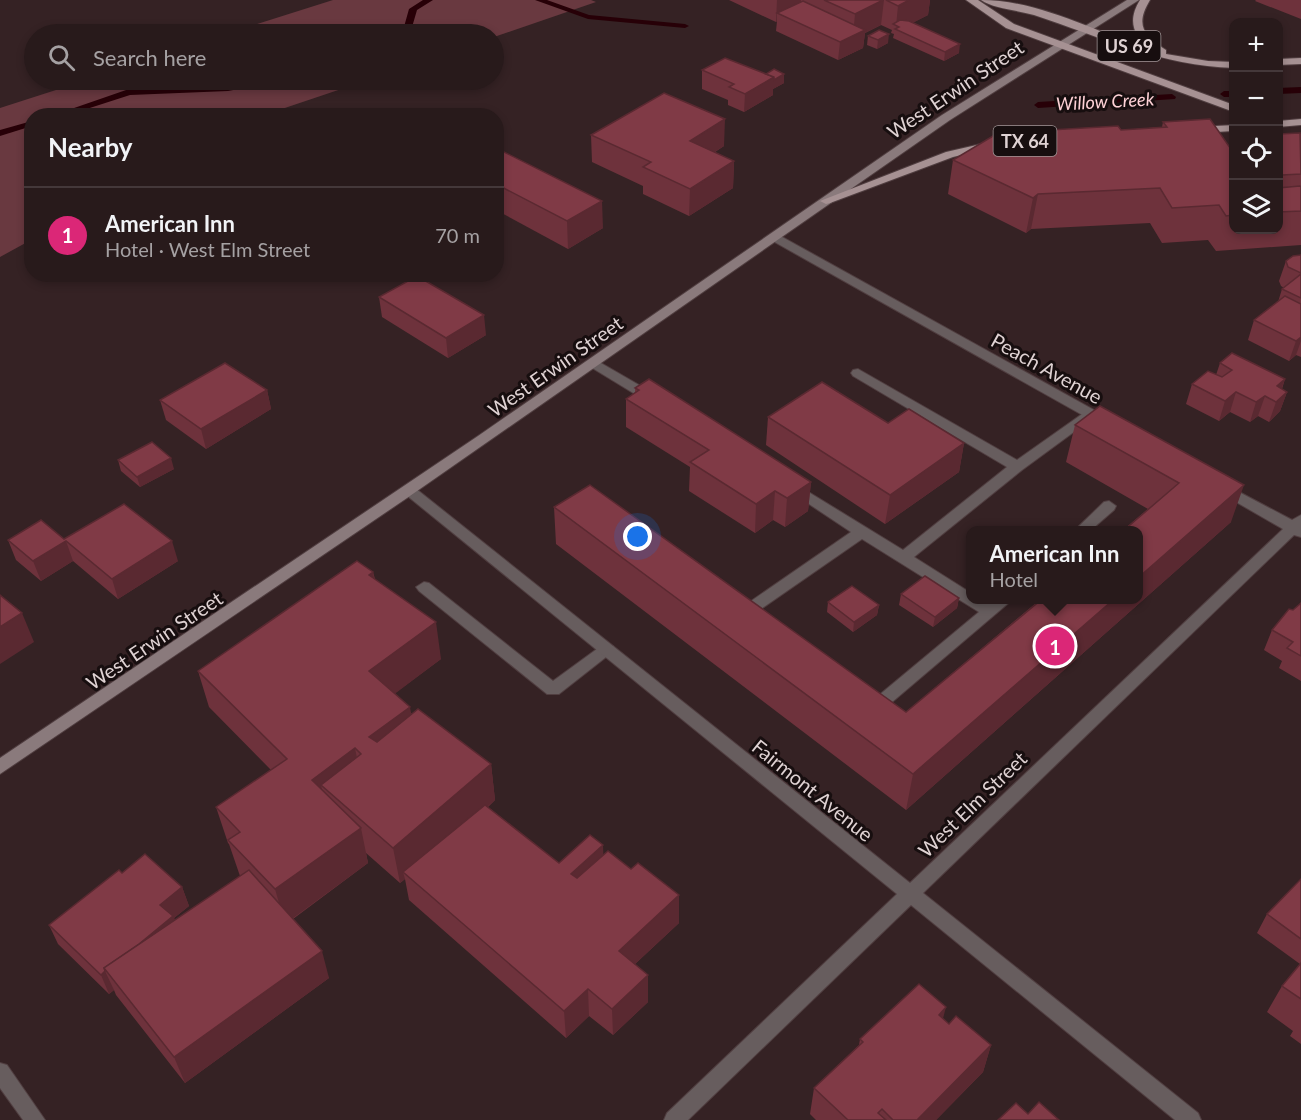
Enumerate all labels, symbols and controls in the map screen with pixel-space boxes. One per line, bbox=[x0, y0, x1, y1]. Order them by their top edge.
map controls bbox=[1229, 18, 1283, 234]
button: + bbox=[1229, 18, 1283, 72]
search box bbox=[24, 24, 504, 90]
road number: US 69 bbox=[1098, 31, 1160, 61]
street label: West Erwin Street bbox=[882, 35, 1028, 143]
icon: search bbox=[45, 41, 78, 74]
text: Search here bbox=[93, 44, 206, 71]
button: − bbox=[1229, 72, 1283, 126]
water label: Willow Creek bbox=[1055, 87, 1155, 115]
road number: TX 64 bbox=[994, 126, 1056, 156]
button: locate bbox=[1229, 126, 1283, 180]
text: Nearby bbox=[48, 131, 133, 163]
button: layers bbox=[1229, 180, 1283, 234]
text: American Inn bbox=[105, 210, 235, 237]
text: 1 bbox=[62, 223, 73, 247]
text: 70 m bbox=[435, 223, 480, 247]
text: Hotel · West Elm Street bbox=[105, 237, 310, 261]
street label: West Erwin Street bbox=[483, 311, 627, 421]
street label: Peach Avenue bbox=[987, 328, 1107, 408]
your location bbox=[623, 522, 652, 551]
popup bbox=[966, 526, 1143, 604]
text: American Inn bbox=[990, 540, 1119, 567]
text: Hotel bbox=[990, 567, 1038, 591]
street label: West Erwin Street bbox=[81, 586, 227, 694]
pin: 1 bbox=[1036, 624, 1074, 668]
street label: Fairmont Avenue bbox=[748, 734, 878, 846]
street label: West Elm Street bbox=[913, 746, 1031, 862]

